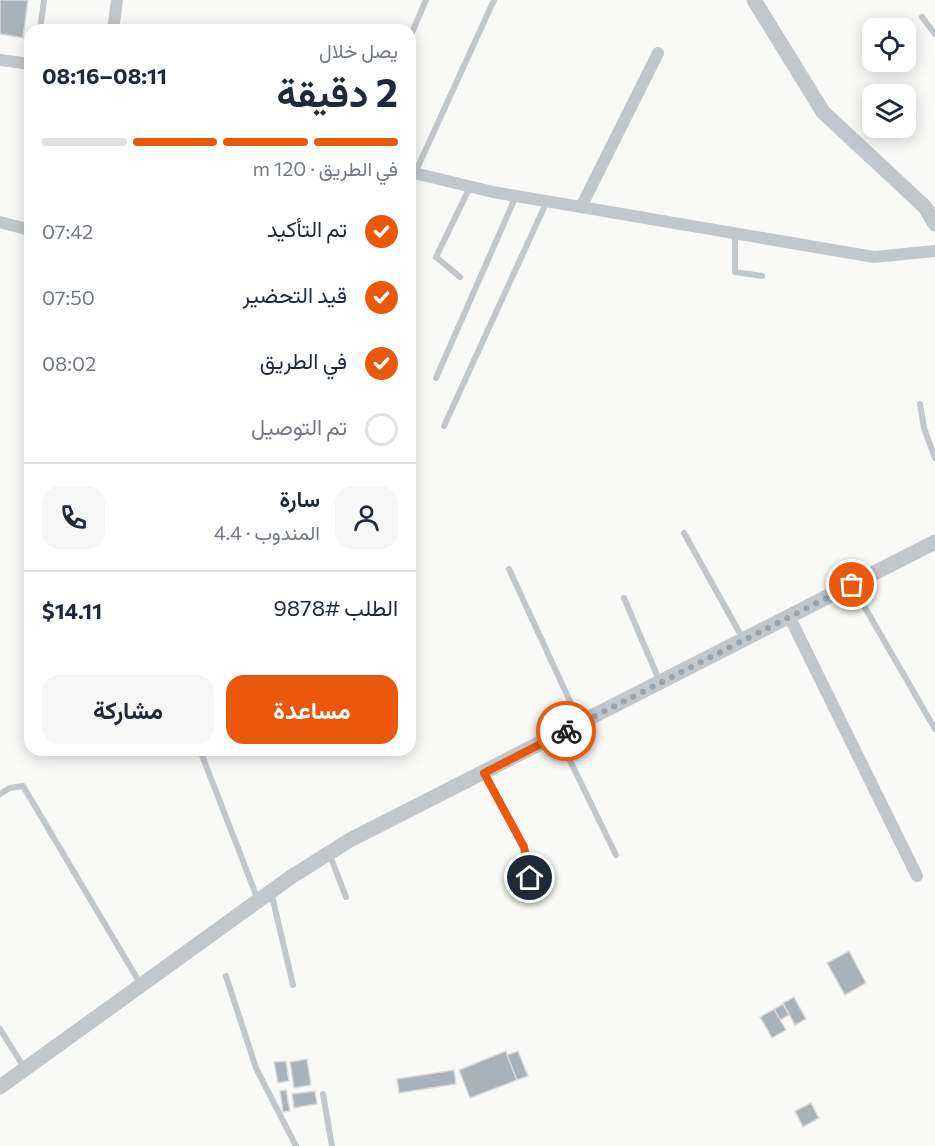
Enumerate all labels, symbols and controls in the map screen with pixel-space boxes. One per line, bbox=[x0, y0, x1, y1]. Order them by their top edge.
map controls bbox=[862, 18, 916, 138]
button: locate bbox=[862, 18, 916, 72]
text: يصل خلال bbox=[319, 38, 398, 62]
text: 08:11–08:16 bbox=[42, 62, 167, 89]
text: 2 دقيقة bbox=[276, 67, 398, 115]
button: layers bbox=[862, 84, 916, 138]
text: في الطريق · 120 m bbox=[252, 156, 398, 180]
text: تم التأكيد bbox=[267, 215, 347, 242]
icon: check bbox=[365, 215, 398, 248]
text: 07:42 bbox=[42, 219, 93, 243]
text: قيد التحضير bbox=[243, 281, 347, 308]
icon: check bbox=[365, 281, 398, 314]
text: 07:50 bbox=[42, 285, 95, 309]
text: في الطريق bbox=[260, 347, 347, 374]
icon: check bbox=[365, 347, 398, 380]
text: 08:02 bbox=[42, 351, 96, 375]
text: تم التوصيل bbox=[251, 413, 347, 440]
text: سارة bbox=[279, 485, 320, 512]
button: phone bbox=[42, 486, 105, 549]
button: person bbox=[335, 486, 398, 549]
text: المندوب · 4.4 bbox=[214, 520, 320, 544]
pin bbox=[826, 559, 877, 610]
icon: bag bbox=[835, 568, 868, 601]
text: الطلب #9878 bbox=[274, 594, 398, 621]
text: $14.11 bbox=[42, 597, 102, 624]
button: مشاركة bbox=[42, 675, 214, 744]
button: مساعدة bbox=[226, 675, 398, 744]
courier bbox=[536, 701, 596, 761]
icon: bike bbox=[550, 715, 583, 748]
pin bbox=[504, 852, 555, 903]
icon: home bbox=[513, 861, 546, 894]

